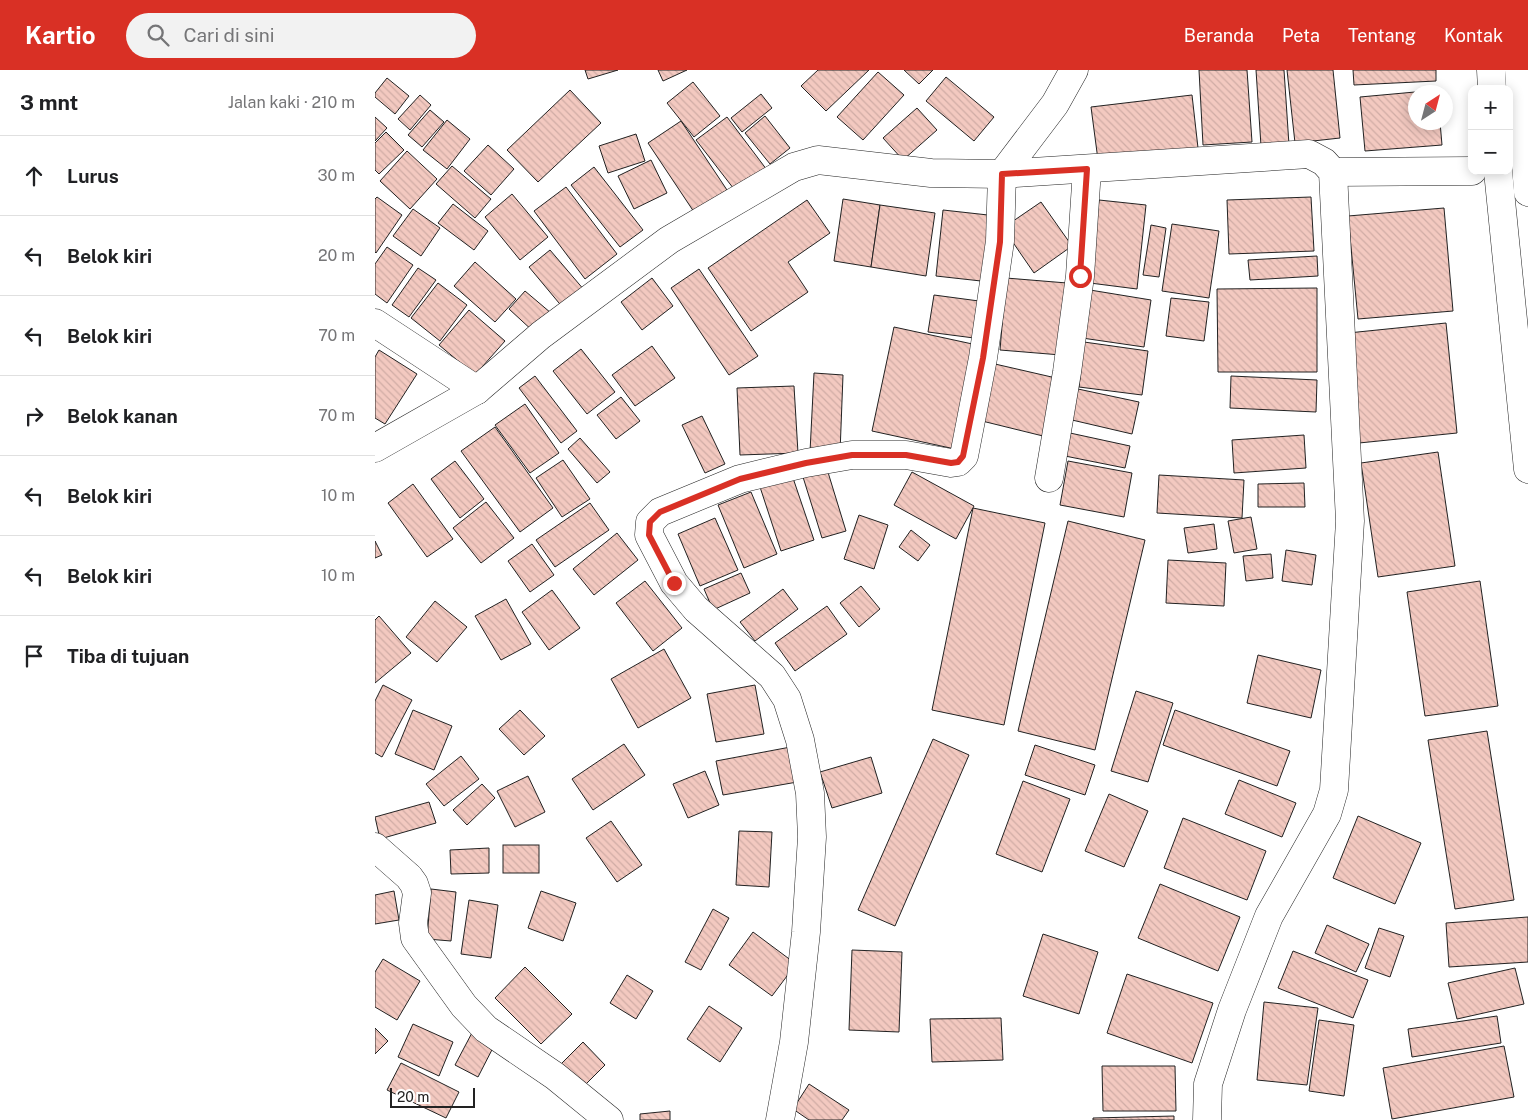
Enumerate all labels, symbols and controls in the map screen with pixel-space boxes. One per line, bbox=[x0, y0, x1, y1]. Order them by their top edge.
search box bbox=[126, 13, 476, 58]
text: Kartio bbox=[25, 21, 96, 49]
icon: search bbox=[144, 21, 172, 49]
text: Cari di sini bbox=[184, 24, 274, 46]
text: Beranda bbox=[1184, 25, 1254, 46]
text: Peta bbox=[1282, 25, 1320, 46]
text: Tentang bbox=[1348, 25, 1416, 46]
text: Kontak bbox=[1444, 25, 1503, 46]
north arrow bbox=[1408, 85, 1453, 130]
map controls bbox=[1468, 85, 1513, 175]
button: + bbox=[1468, 85, 1513, 130]
text: 3 mnt bbox=[20, 90, 78, 115]
text: Jalan kaki · 210 m bbox=[228, 93, 355, 112]
button: − bbox=[1468, 130, 1513, 175]
icon: ahead bbox=[20, 162, 48, 190]
text: Lurus bbox=[67, 165, 119, 187]
text: 30 m bbox=[318, 166, 355, 185]
icon: left bbox=[20, 242, 48, 270]
text: Belok kiri bbox=[67, 245, 152, 267]
text: 20 m bbox=[318, 246, 355, 265]
route start bbox=[1069, 265, 1092, 288]
icon: left bbox=[20, 322, 48, 350]
text: Belok kiri bbox=[67, 325, 152, 347]
text: 70 m bbox=[318, 326, 355, 345]
icon: right bbox=[20, 402, 48, 430]
text: Belok kanan bbox=[67, 405, 178, 427]
text: 70 m bbox=[318, 406, 355, 425]
icon: left bbox=[20, 482, 48, 510]
text: Belok kiri bbox=[67, 485, 152, 507]
text: 10 m bbox=[321, 486, 355, 505]
icon: left bbox=[20, 562, 48, 590]
text: Belok kiri bbox=[67, 565, 152, 587]
text: 10 m bbox=[321, 566, 355, 585]
route end bbox=[663, 572, 686, 595]
icon: arrive bbox=[20, 642, 48, 670]
text: Tiba di tujuan bbox=[67, 645, 189, 667]
scale bar bbox=[390, 1085, 475, 1108]
text: 20 m bbox=[397, 1089, 429, 1105]

